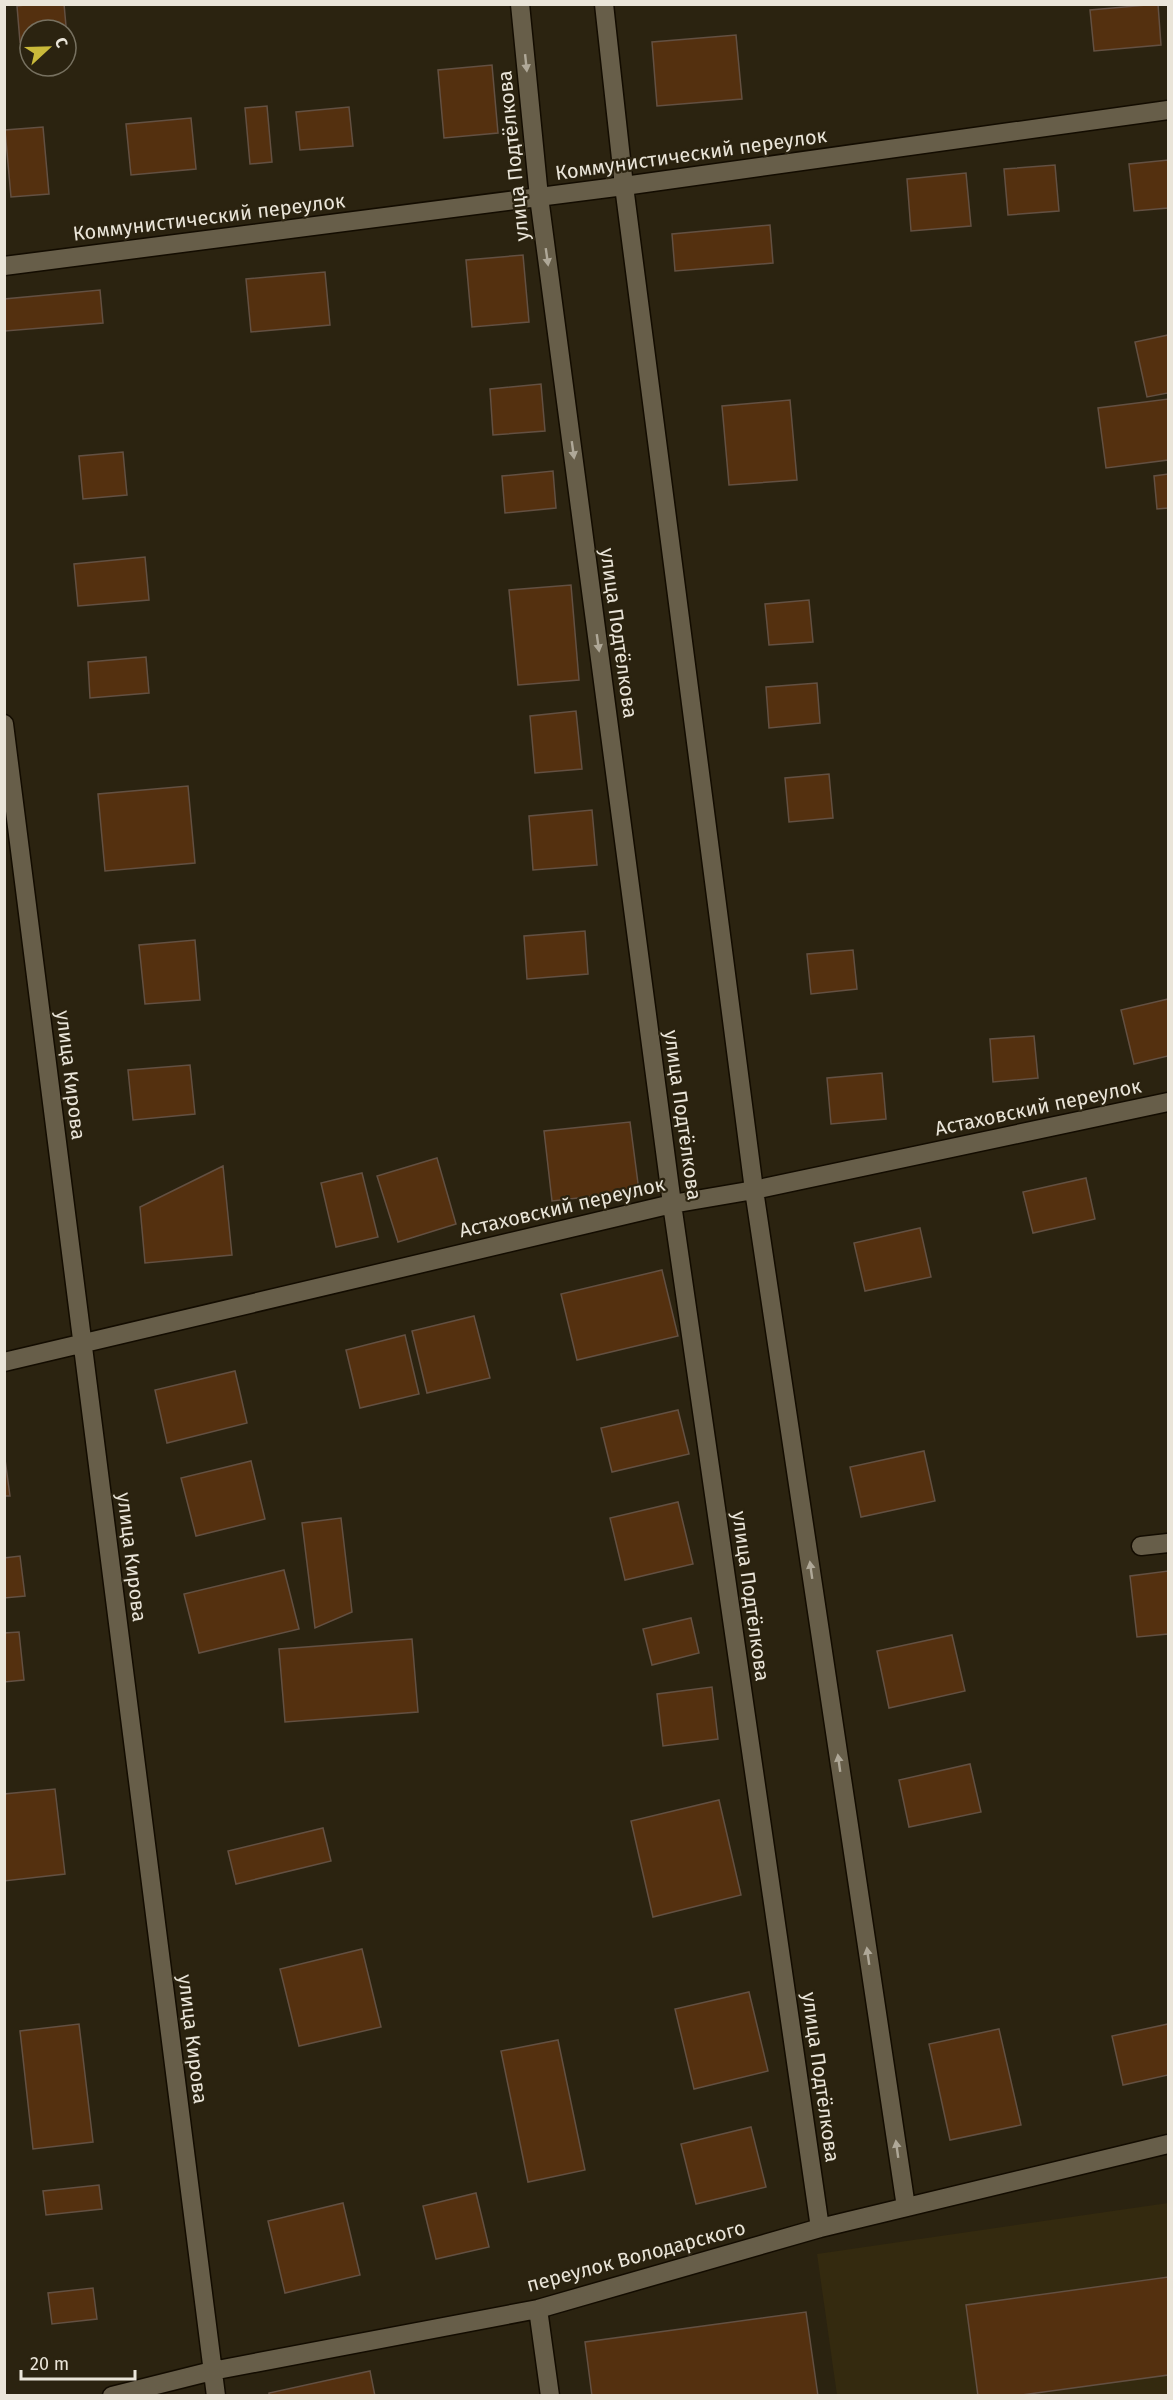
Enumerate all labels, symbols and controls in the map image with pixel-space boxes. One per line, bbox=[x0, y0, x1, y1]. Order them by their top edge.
north arrow bbox=[18, 18, 78, 78]
text: С bbox=[51, 35, 72, 51]
one-way arrow bbox=[521, 53, 531, 72]
street label: улица Подтёлкова bbox=[492, 69, 534, 243]
street label: Коммунистический переулок bbox=[554, 123, 829, 185]
street label: Коммунистический переулок bbox=[72, 188, 347, 246]
one-way arrow bbox=[542, 247, 552, 266]
one-way arrow bbox=[568, 440, 577, 459]
street label: улица Подтёлкова bbox=[595, 546, 643, 720]
one-way arrow bbox=[593, 634, 603, 653]
street label: улица Кирова bbox=[51, 1009, 91, 1141]
street label: улица Подтёлкова bbox=[659, 1028, 707, 1202]
street label: Астаховский переулок bbox=[933, 1073, 1144, 1141]
street label: Астаховский переулок bbox=[457, 1172, 668, 1242]
street label: улица Кирова bbox=[112, 1491, 152, 1623]
street label: улица Подтёлкова bbox=[727, 1509, 775, 1683]
one-way arrow bbox=[806, 1561, 815, 1580]
one-way arrow bbox=[835, 1754, 844, 1773]
one-way arrow bbox=[864, 1947, 873, 1966]
street label: улица Кирова bbox=[173, 1973, 213, 2105]
street label: улица Подтёлкова bbox=[797, 1990, 845, 2164]
one-way arrow bbox=[892, 2139, 901, 2158]
street label: переулок Володарского bbox=[524, 2215, 748, 2297]
scale bar bbox=[21, 2343, 135, 2381]
text: 20 m bbox=[30, 2353, 69, 2375]

